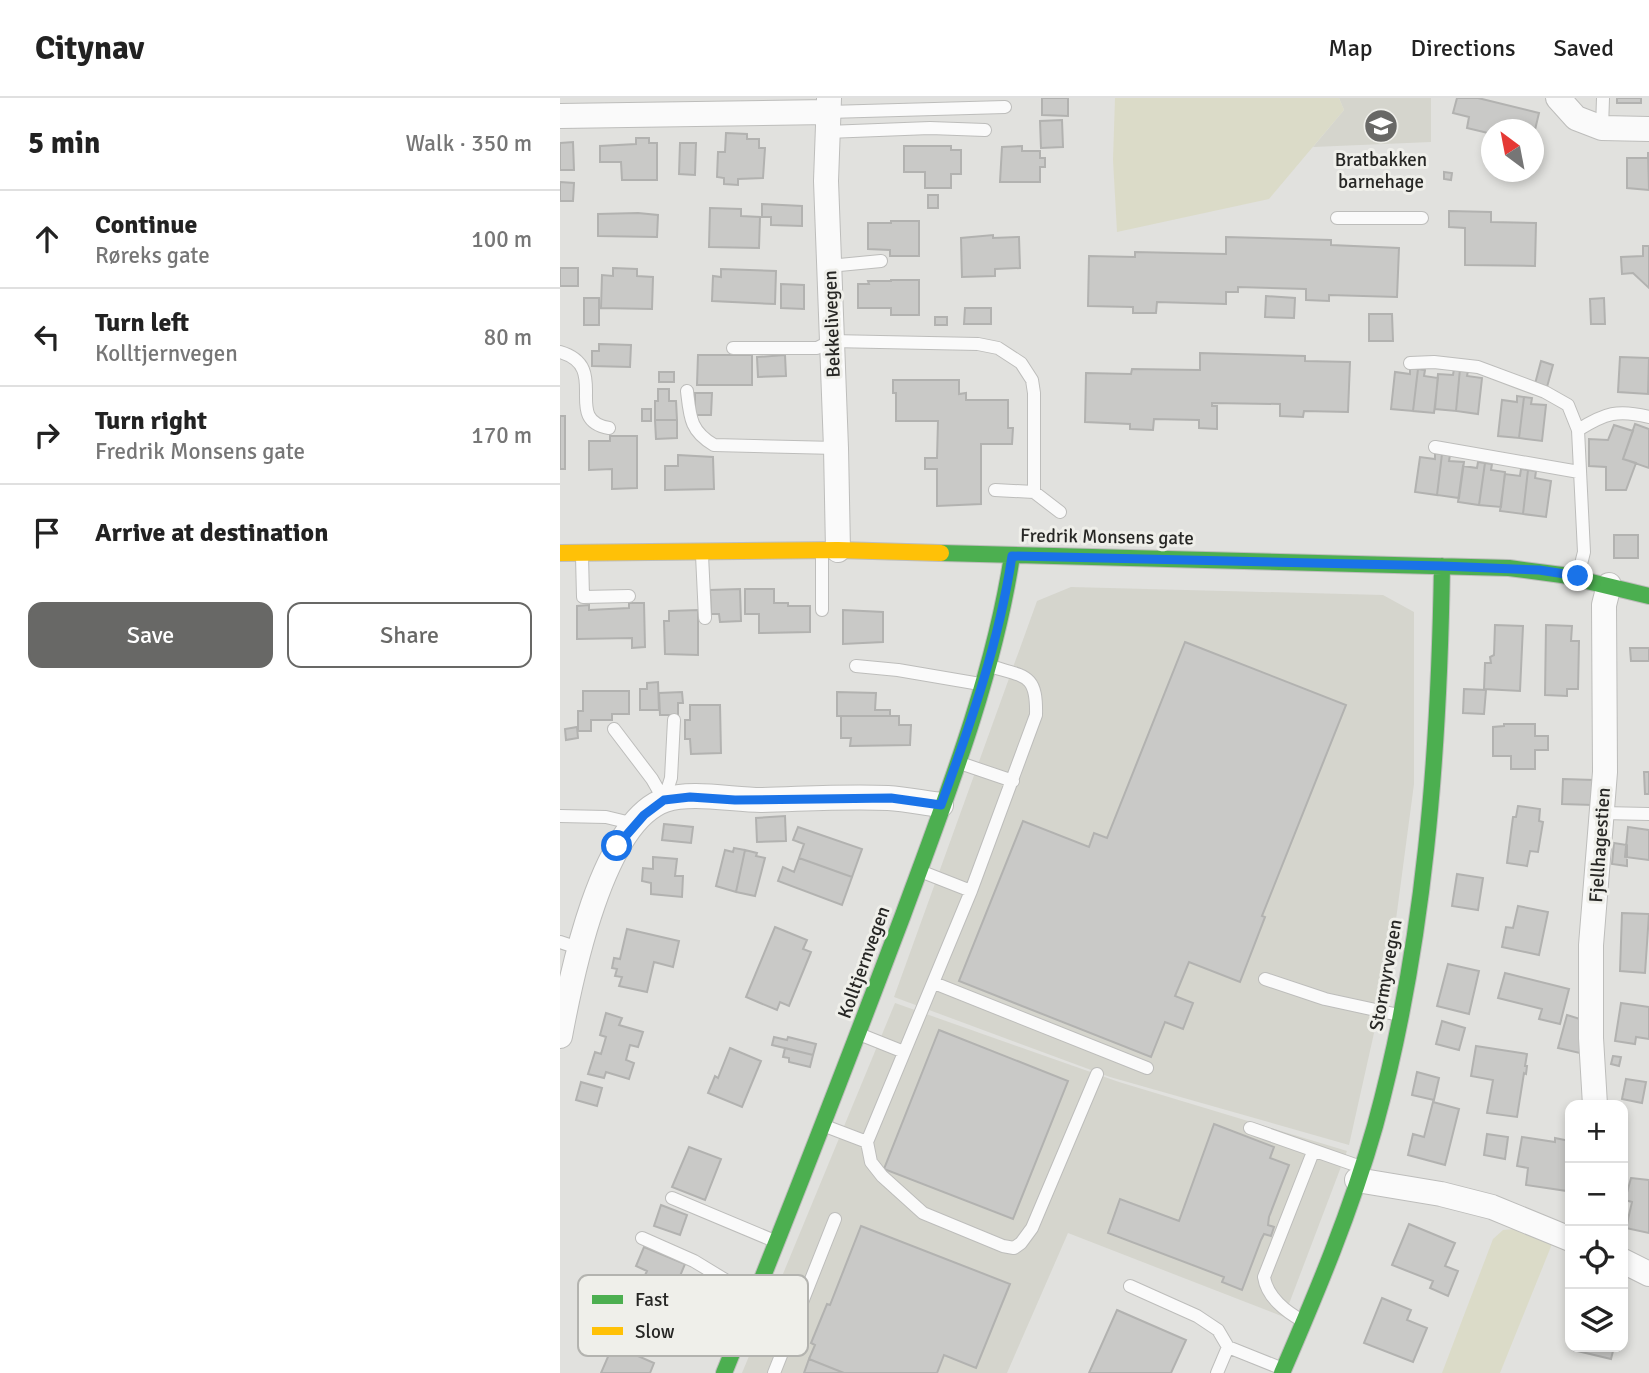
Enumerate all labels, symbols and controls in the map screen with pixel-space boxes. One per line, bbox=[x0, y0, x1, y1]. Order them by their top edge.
text: Citynav bbox=[35, 28, 144, 69]
text: Map bbox=[1328, 33, 1373, 63]
text: Directions bbox=[1411, 33, 1516, 63]
text: Saved bbox=[1554, 33, 1614, 63]
school or university icon: Bratbakken barnehage bbox=[1362, 107, 1400, 145]
north arrow bbox=[1481, 119, 1544, 182]
text: 5 min bbox=[28, 125, 100, 162]
text: Walk · 350 m bbox=[406, 129, 532, 158]
place label: Bratbakken barnehage bbox=[1335, 148, 1427, 194]
text: Continue bbox=[95, 209, 197, 241]
icon: ahead bbox=[28, 220, 66, 258]
text: 100 m bbox=[471, 225, 532, 254]
text: Røreks gate bbox=[95, 241, 210, 270]
street label: Bekkelivegen bbox=[818, 270, 846, 378]
text: Turn left bbox=[95, 307, 189, 339]
icon: left bbox=[28, 318, 66, 356]
text: 80 m bbox=[484, 323, 532, 352]
text: Kolltjernvegen bbox=[95, 339, 238, 368]
text: Turn right bbox=[95, 405, 207, 437]
icon: right bbox=[28, 416, 66, 454]
text: 170 m bbox=[471, 421, 532, 450]
text: Fredrik Monsens gate bbox=[95, 437, 305, 466]
icon: arrive bbox=[28, 514, 66, 552]
text: Arrive at destination bbox=[95, 517, 328, 549]
street label: Fredrik Monsens gate bbox=[1020, 523, 1194, 551]
route end bbox=[1562, 560, 1593, 591]
button: Save bbox=[28, 602, 273, 668]
button: Share bbox=[287, 602, 532, 668]
street label: Fjellhagestien bbox=[1584, 787, 1616, 903]
route start bbox=[601, 830, 632, 861]
street label: Kolltjernvegen bbox=[832, 903, 895, 1022]
street label: Stormyrvegen bbox=[1364, 917, 1408, 1033]
map controls bbox=[1565, 1100, 1628, 1352]
button: + bbox=[1565, 1100, 1628, 1163]
button: − bbox=[1565, 1163, 1628, 1226]
button: locate bbox=[1565, 1226, 1628, 1289]
legend bbox=[578, 1275, 808, 1356]
text: Fast bbox=[635, 1288, 669, 1312]
button: layers bbox=[1565, 1289, 1628, 1352]
text: Slow bbox=[635, 1320, 675, 1344]

